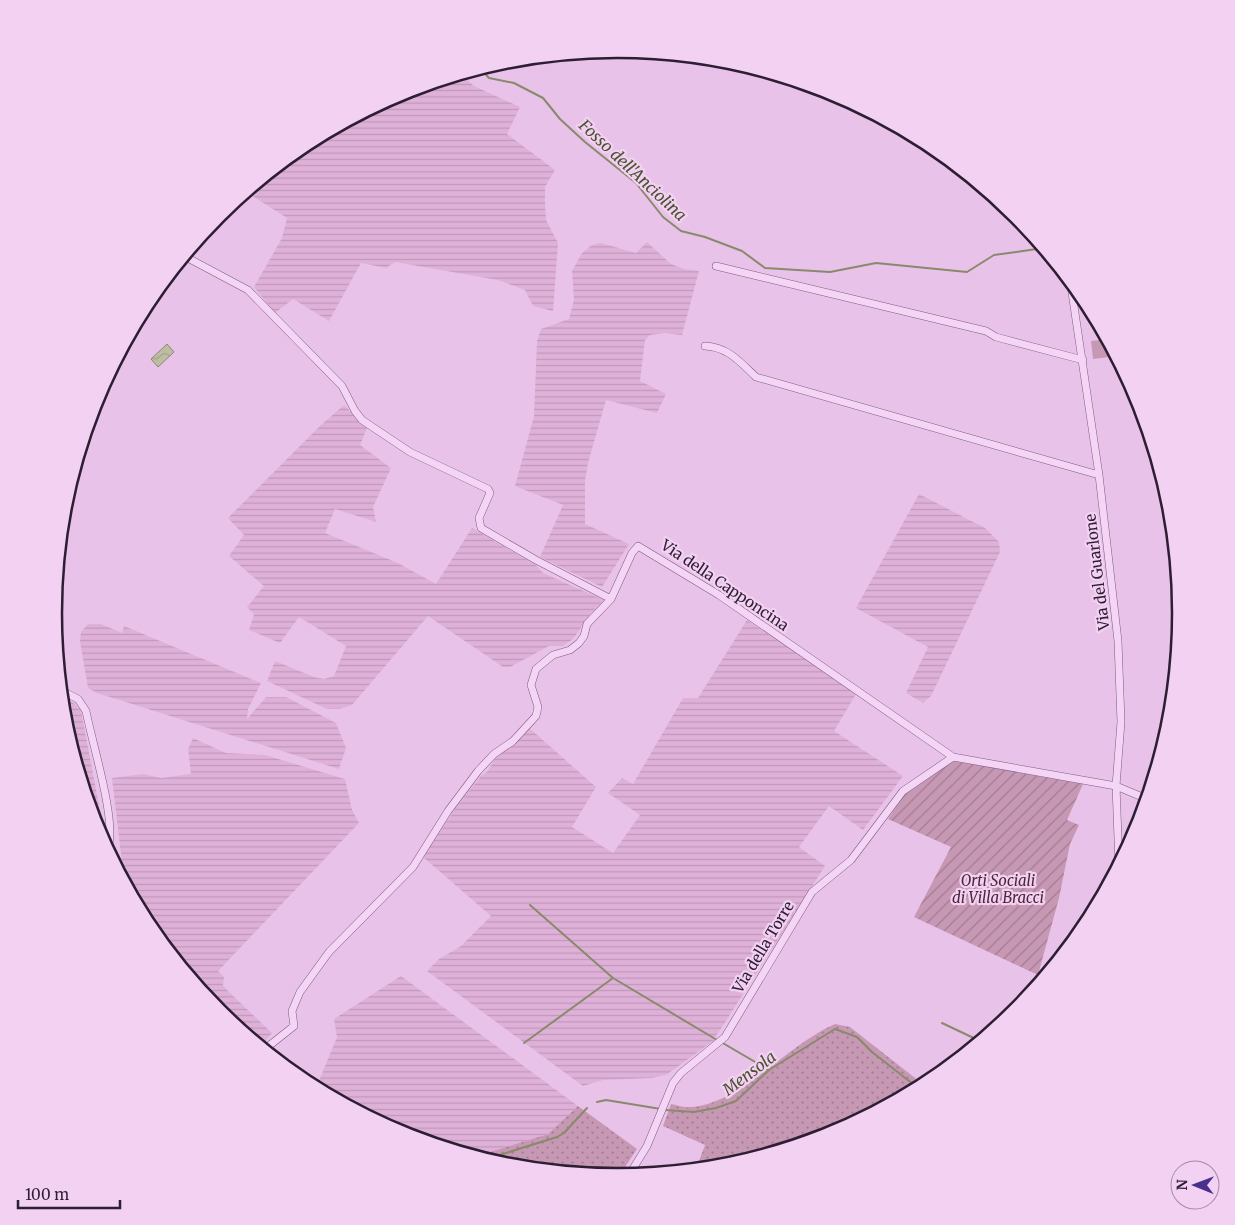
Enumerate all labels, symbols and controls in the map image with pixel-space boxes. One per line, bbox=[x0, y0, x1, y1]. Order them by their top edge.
water label: Fosso dell'Anciolina bbox=[574, 114, 691, 225]
street label: Via del Guarlone bbox=[1080, 512, 1114, 632]
street label: Via della Capponcina bbox=[657, 535, 792, 635]
park label: Orti Sociali di Villa Bracci bbox=[952, 871, 1044, 907]
street label: Via della Torre bbox=[728, 897, 798, 997]
water label: Mensola bbox=[718, 1046, 780, 1100]
north arrow bbox=[1170, 1160, 1220, 1210]
scale bar bbox=[18, 1178, 120, 1210]
text: N bbox=[1173, 1179, 1191, 1190]
text: 100 m bbox=[25, 1185, 69, 1204]

